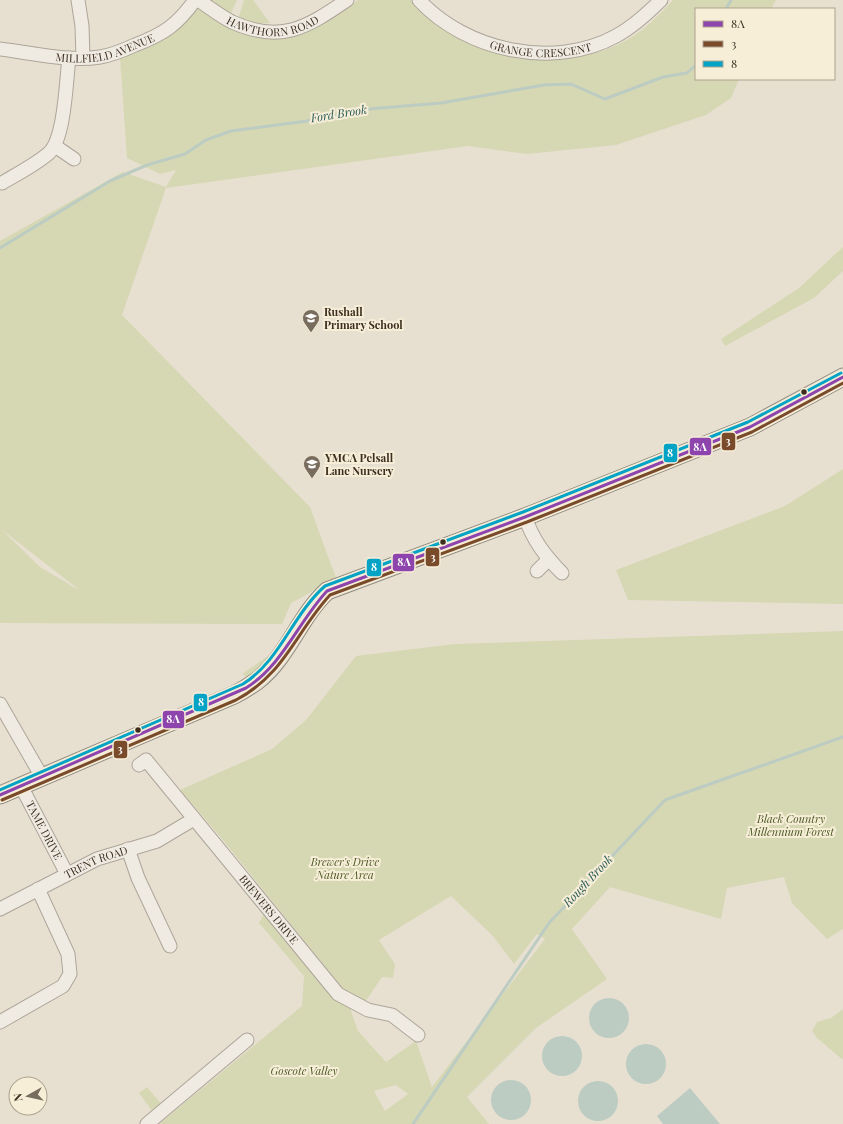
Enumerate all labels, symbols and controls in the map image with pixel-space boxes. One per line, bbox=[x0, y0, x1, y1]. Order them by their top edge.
legend bbox=[695, 8, 835, 80]
street label: HAWTHORN ROAD bbox=[224, 12, 321, 39]
text: 8A bbox=[731, 15, 745, 31]
street label: MILLFIELD AVENUE bbox=[55, 30, 157, 65]
text: 3 bbox=[731, 35, 736, 51]
street label: GRANGE CRESCENT bbox=[488, 37, 593, 60]
text: 8 bbox=[731, 55, 737, 71]
water label: Ford Brook bbox=[309, 101, 368, 126]
place label: Rushall Primary School bbox=[324, 304, 403, 332]
school or university icon: Rushall Primary School bbox=[301, 308, 321, 333]
unlabelled marker bbox=[799, 387, 809, 397]
line badge: 3 bbox=[721, 432, 736, 451]
text: 3 bbox=[725, 433, 731, 448]
line badge: 8A bbox=[689, 437, 712, 456]
text: 8A bbox=[693, 439, 707, 454]
line badge: 8 bbox=[663, 443, 678, 463]
text: 8 bbox=[667, 445, 673, 460]
place label: YMCA Pelsall Lane Nursery bbox=[324, 450, 394, 478]
school or university icon: YMCA Pelsall Lane Nursery bbox=[302, 454, 322, 479]
unlabelled marker bbox=[438, 537, 448, 547]
line badge: 3 bbox=[425, 547, 440, 567]
text: 3 bbox=[430, 549, 436, 564]
line badge: 8A bbox=[392, 553, 415, 572]
text: 8A bbox=[397, 554, 411, 569]
line badge: 8 bbox=[366, 558, 382, 577]
text: 8 bbox=[371, 559, 377, 574]
line badge: 8 bbox=[193, 693, 208, 712]
text: 8 bbox=[198, 694, 204, 709]
line badge: 8A bbox=[162, 710, 185, 729]
text: 8A bbox=[166, 711, 180, 726]
unlabelled marker bbox=[133, 725, 143, 735]
line badge: 3 bbox=[113, 740, 128, 759]
text: 3 bbox=[117, 741, 123, 756]
street label: TAME DRIVE bbox=[23, 798, 66, 862]
park label: Black Country Millennium Forest bbox=[747, 811, 835, 839]
street label: TRENT ROAD bbox=[61, 842, 129, 882]
water label: Rough Brook bbox=[558, 851, 616, 911]
park label: Brewer's Drive Nature Area bbox=[310, 854, 380, 882]
street label: BREWERS DRIVE bbox=[236, 871, 302, 947]
park label: Goscote Valley bbox=[271, 1063, 338, 1078]
north arrow bbox=[8, 1076, 48, 1116]
text: N bbox=[10, 1092, 26, 1102]

